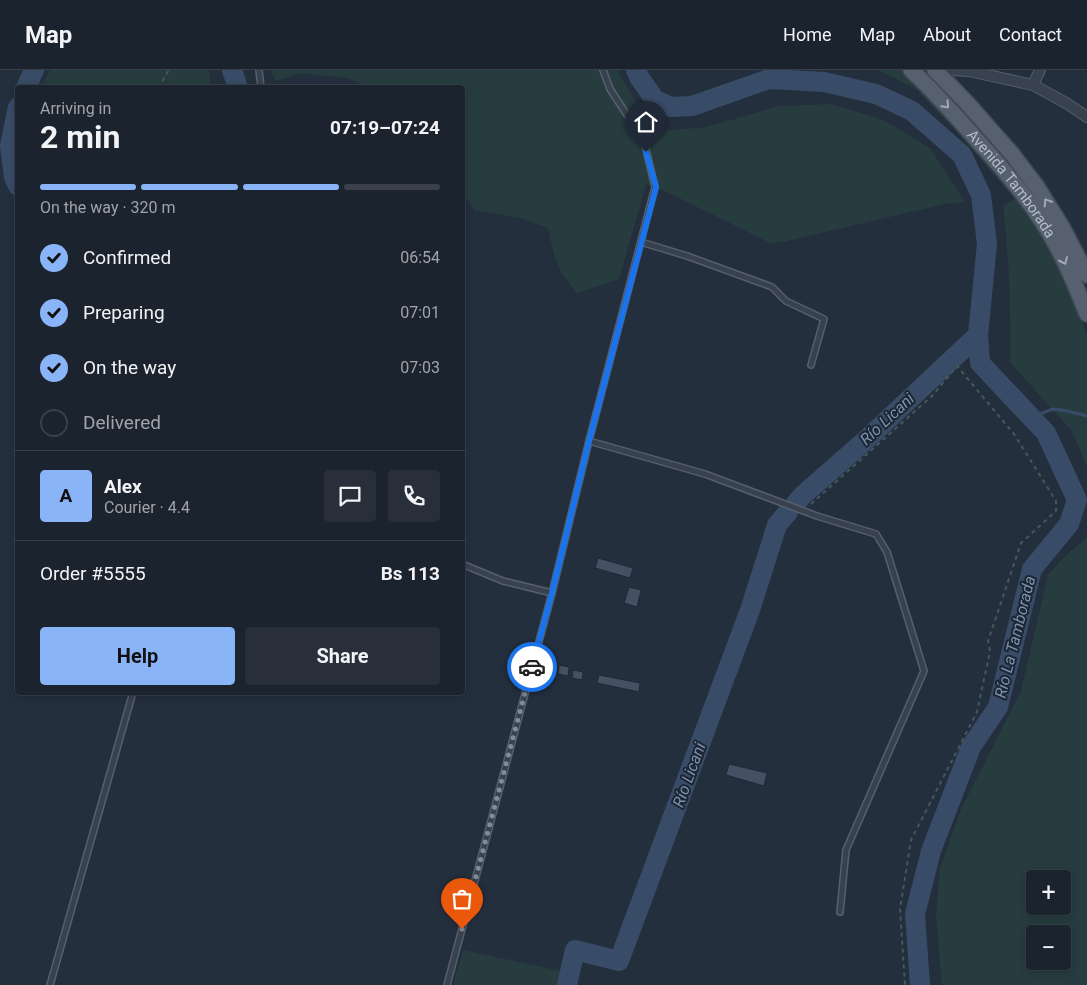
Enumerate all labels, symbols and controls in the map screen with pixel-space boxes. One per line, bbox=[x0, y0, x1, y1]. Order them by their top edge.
text: Map bbox=[25, 21, 72, 49]
text: Home bbox=[783, 24, 832, 45]
text: Map bbox=[860, 24, 895, 45]
text: About bbox=[923, 24, 971, 45]
text: Contact bbox=[999, 24, 1062, 45]
text: Arriving in bbox=[40, 99, 111, 118]
one-way arrow bbox=[940, 99, 949, 108]
pin bbox=[625, 101, 667, 152]
icon: home bbox=[632, 108, 660, 136]
text: 07:19–07:24 bbox=[330, 116, 440, 139]
text: 2 min bbox=[40, 118, 120, 156]
street label: Avenida Tamborada bbox=[963, 126, 1059, 241]
text: On the way · 320 m bbox=[40, 198, 176, 217]
one-way arrow bbox=[1043, 198, 1053, 207]
icon: check bbox=[40, 244, 68, 272]
text: Confirmed bbox=[83, 246, 171, 269]
text: 06:54 bbox=[400, 248, 440, 267]
one-way arrow bbox=[1058, 256, 1068, 265]
icon: check bbox=[40, 299, 68, 327]
text: Preparing bbox=[83, 301, 165, 324]
text: 07:01 bbox=[400, 303, 440, 322]
icon: check bbox=[40, 354, 68, 382]
text: On the way bbox=[83, 356, 176, 379]
text: 07:03 bbox=[400, 358, 440, 377]
water label: Río Licani bbox=[856, 389, 918, 449]
text: Delivered bbox=[83, 411, 161, 434]
button: chat bbox=[324, 470, 376, 522]
button: phone bbox=[388, 470, 440, 522]
text: Alex bbox=[104, 475, 142, 498]
text: A bbox=[60, 484, 72, 507]
text: Courier · 4.4 bbox=[104, 498, 190, 517]
text: Order #5555 bbox=[40, 562, 146, 585]
text: Bs 113 bbox=[381, 562, 440, 585]
water label: Río La Tamborada bbox=[991, 574, 1039, 700]
button: Help bbox=[40, 627, 235, 685]
button: Share bbox=[245, 627, 440, 685]
courier bbox=[507, 642, 557, 692]
icon: car bbox=[518, 653, 546, 681]
water label: Río Licani bbox=[669, 740, 710, 810]
map controls bbox=[1026, 870, 1071, 970]
button: + bbox=[1026, 870, 1071, 915]
pin bbox=[441, 878, 483, 929]
icon: bag bbox=[448, 885, 476, 913]
button: − bbox=[1026, 925, 1071, 970]

